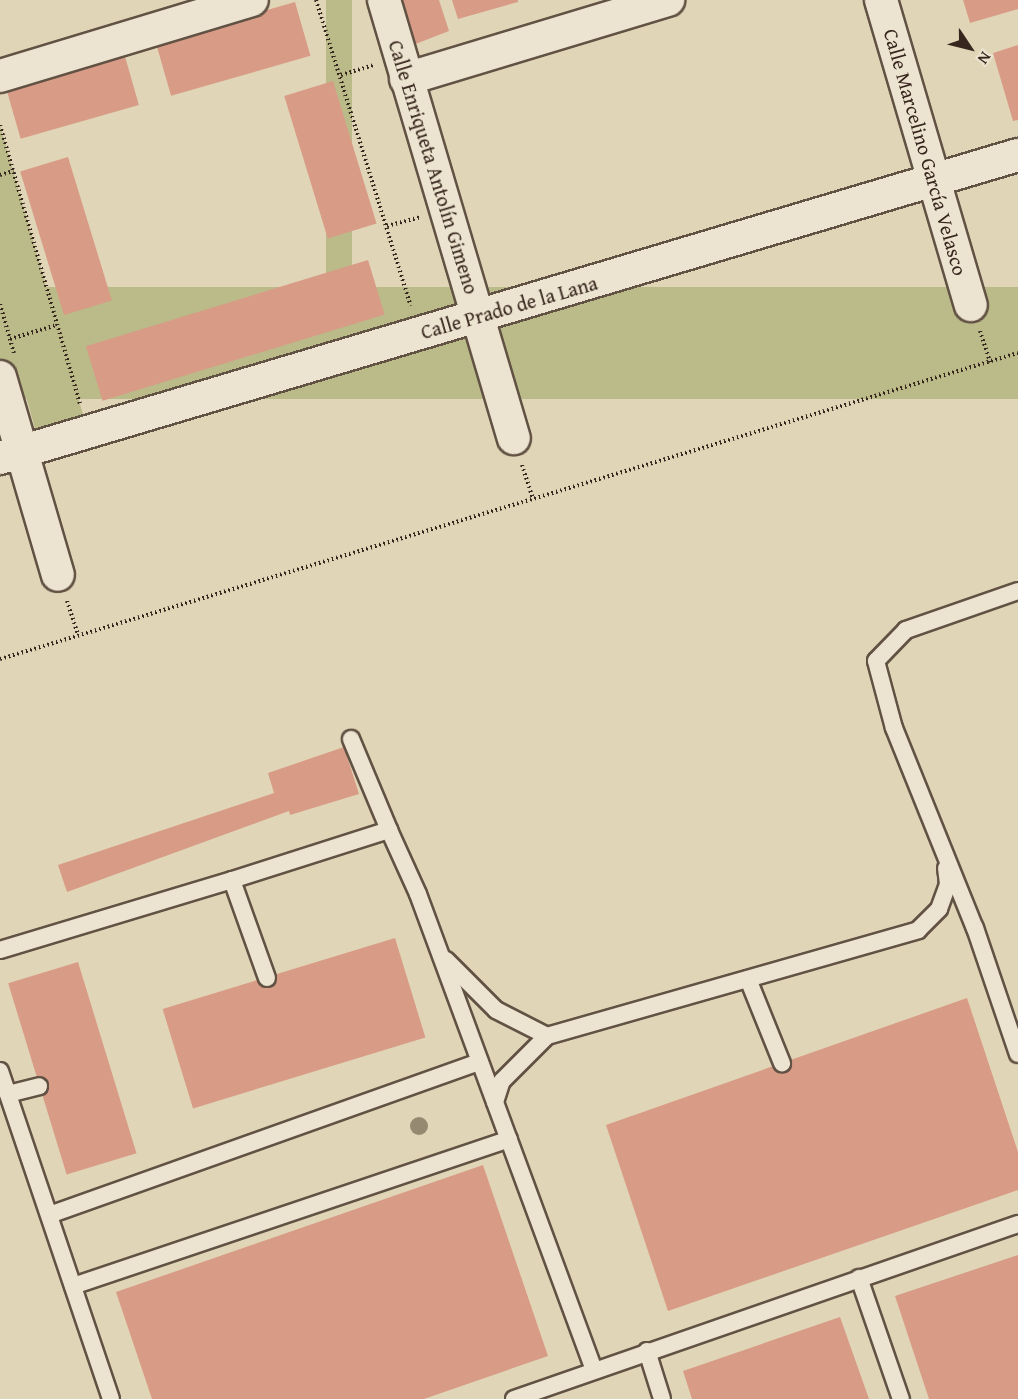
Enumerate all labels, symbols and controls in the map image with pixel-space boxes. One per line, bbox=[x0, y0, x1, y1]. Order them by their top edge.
north arrow bbox=[940, 18, 1000, 78]
street label: Calle Marcelino García Velasco bbox=[879, 26, 973, 278]
street label: Calle Enriqueta Antolín Gimeno bbox=[384, 37, 484, 297]
text: N bbox=[972, 47, 998, 70]
street label: Calle Prado de la Lana bbox=[418, 270, 600, 344]

